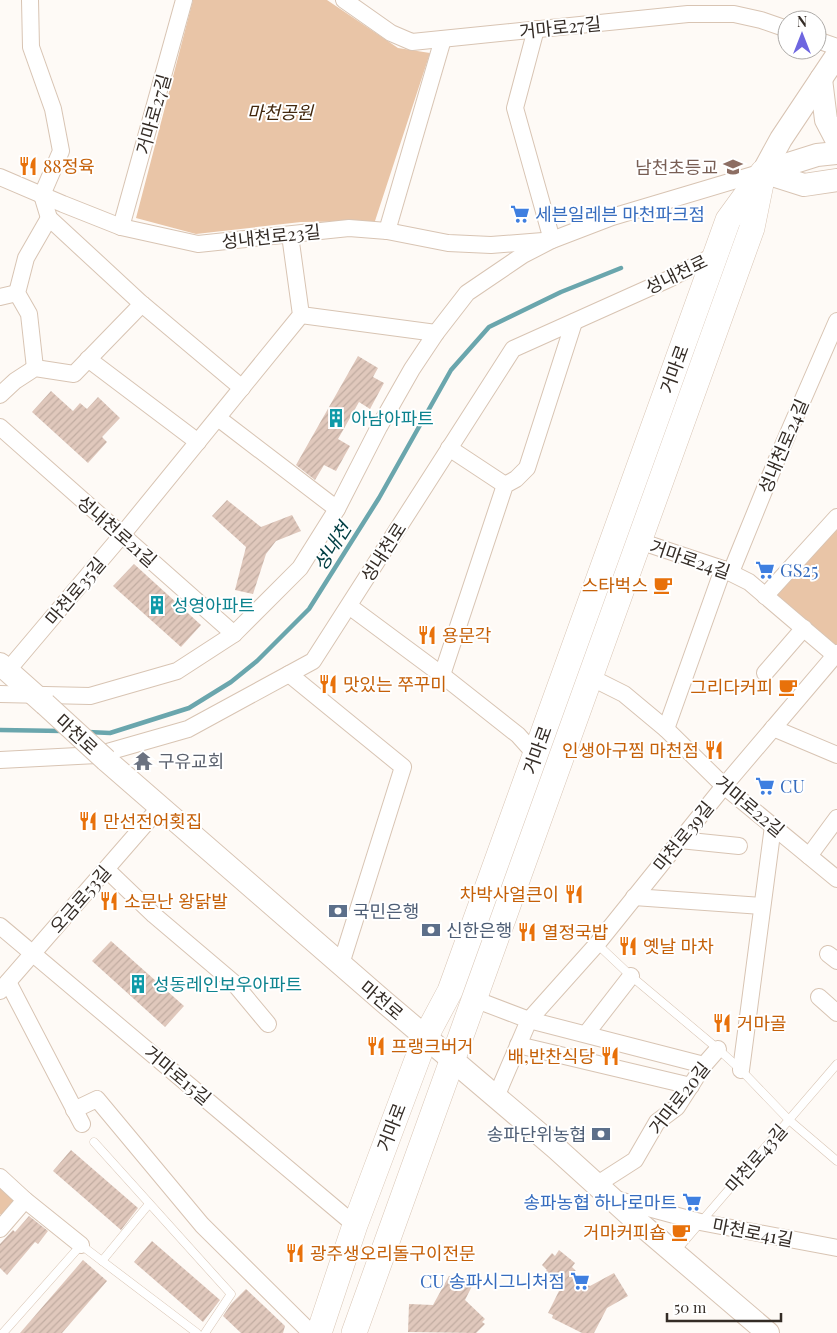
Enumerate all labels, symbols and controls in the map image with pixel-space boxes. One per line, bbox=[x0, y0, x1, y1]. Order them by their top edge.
north arrow bbox=[777, 10, 827, 60]
street label: 거마로27길 bbox=[518, 11, 602, 43]
text: N bbox=[797, 12, 807, 31]
street label: 거마로27길 bbox=[130, 71, 176, 157]
park label: 마천공원 bbox=[247, 100, 315, 124]
place label: 88정육 bbox=[43, 154, 95, 178]
restaurant icon: 88정육 bbox=[17, 155, 39, 177]
place label: 남천초등교 bbox=[635, 155, 718, 179]
school or university icon: 남천초등교 bbox=[722, 156, 744, 178]
place label: 세븐일레븐 마천파크점 bbox=[535, 202, 705, 226]
supermarket icon: 세븐일레븐 마천파크점 bbox=[509, 203, 531, 225]
street label: 성내천로23길 bbox=[220, 219, 322, 253]
street label: 성내천로 bbox=[641, 249, 711, 299]
street label: 거마로 bbox=[654, 342, 694, 396]
street label: 성내천로24길 bbox=[752, 395, 814, 497]
place label: 아남아파트 bbox=[351, 406, 434, 430]
building icon: 아남아파트 bbox=[325, 407, 347, 429]
street label: 성내천로21길 bbox=[72, 490, 162, 572]
water label: 성내천 bbox=[306, 516, 357, 575]
street label: 성내천로 bbox=[355, 518, 411, 586]
street label: 거마로24길 bbox=[646, 534, 734, 584]
street label: 마천로35길 bbox=[40, 552, 110, 630]
place label: GS25 bbox=[780, 558, 818, 582]
supermarket icon: GS25 bbox=[754, 559, 776, 581]
place label: 스타벅스 bbox=[582, 573, 648, 597]
cafe icon: 스타벅스 bbox=[652, 574, 674, 596]
place label: 성영아파트 bbox=[172, 593, 255, 617]
building icon: 성영아파트 bbox=[146, 594, 168, 616]
place label: 용문각 bbox=[442, 623, 492, 647]
restaurant icon: 용문각 bbox=[416, 624, 438, 646]
place label: 맛있는 쭈꾸미 bbox=[343, 672, 447, 696]
restaurant icon: 맛있는 쭈꾸미 bbox=[317, 673, 339, 695]
place label: 그리다커피 bbox=[690, 675, 773, 699]
cafe icon: 그리다커피 bbox=[777, 676, 799, 698]
street label: 마천로 bbox=[51, 708, 103, 760]
street label: 거마로 bbox=[517, 723, 557, 777]
place label: 인생아구찜 마천점 bbox=[562, 738, 699, 762]
restaurant icon: 인생아구찜 마천점 bbox=[703, 739, 725, 761]
place label: 구유교회 bbox=[158, 749, 224, 773]
temple icon: 구유교회 bbox=[132, 750, 154, 772]
street label: 거마로22길 bbox=[710, 770, 790, 842]
place label: CU bbox=[780, 774, 805, 798]
supermarket icon: CU bbox=[754, 775, 776, 797]
street label: 마천로39길 bbox=[647, 796, 719, 876]
place label: 만선전어횟집 bbox=[103, 809, 202, 833]
restaurant icon: 만선전어횟집 bbox=[77, 810, 99, 832]
street label: 오금로53길 bbox=[44, 860, 116, 938]
place label: 차박사얼큰이 bbox=[460, 882, 559, 906]
restaurant icon: 차박사얼큰이 bbox=[563, 883, 585, 905]
place label: 소문난 왕닭발 bbox=[124, 889, 228, 913]
restaurant icon: 소문난 왕닭발 bbox=[98, 890, 120, 912]
place label: 국민은행 bbox=[353, 899, 419, 923]
bank icon: 국민은행 bbox=[327, 900, 349, 922]
place label: 신한은행 bbox=[446, 918, 512, 942]
bank icon: 신한은행 bbox=[420, 919, 442, 941]
place label: 열정국밥 bbox=[542, 920, 608, 944]
restaurant icon: 열정국밥 bbox=[516, 921, 538, 943]
place label: 옛날 마차 bbox=[643, 934, 714, 958]
restaurant icon: 옛날 마차 bbox=[617, 935, 639, 957]
place label: 성동레인보우아파트 bbox=[153, 972, 302, 996]
building icon: 성동레인보우아파트 bbox=[127, 973, 149, 995]
street label: 마천로 bbox=[355, 975, 409, 1025]
place label: 거마골 bbox=[737, 1011, 787, 1035]
restaurant icon: 거마골 bbox=[711, 1012, 733, 1034]
place label: 프랭크버거 bbox=[391, 1034, 474, 1058]
restaurant icon: 프랭크버거 bbox=[365, 1035, 387, 1057]
street label: 거마로15길 bbox=[140, 1040, 216, 1110]
place label: 배,반찬식당 bbox=[508, 1044, 595, 1068]
restaurant icon: 배,반찬식당 bbox=[599, 1045, 621, 1067]
street label: 거마로20길 bbox=[643, 1057, 715, 1139]
street label: 거마로 bbox=[371, 1100, 411, 1154]
street label: 마천로43길 bbox=[720, 1119, 792, 1197]
place label: 송파단위농협 bbox=[487, 1122, 586, 1146]
bank icon: 송파단위농협 bbox=[590, 1123, 612, 1145]
place label: 송파농협 하나로마트 bbox=[523, 1190, 677, 1214]
supermarket icon: 송파농협 하나로마트 bbox=[681, 1191, 703, 1213]
street label: 마천로41길 bbox=[711, 1212, 795, 1252]
place label: 거마커피숍 bbox=[583, 1220, 666, 1244]
cafe icon: 거마커피숍 bbox=[670, 1221, 692, 1243]
place label: 광주생오리돌구이전문 bbox=[310, 1241, 476, 1265]
restaurant icon: 광주생오리돌구이전문 bbox=[284, 1242, 306, 1264]
place label: CU 송파시그니처점 bbox=[420, 1269, 565, 1293]
supermarket icon: CU 송파시그니처점 bbox=[569, 1270, 591, 1292]
scale bar bbox=[667, 1290, 781, 1322]
text: 50 m bbox=[674, 1297, 707, 1317]

